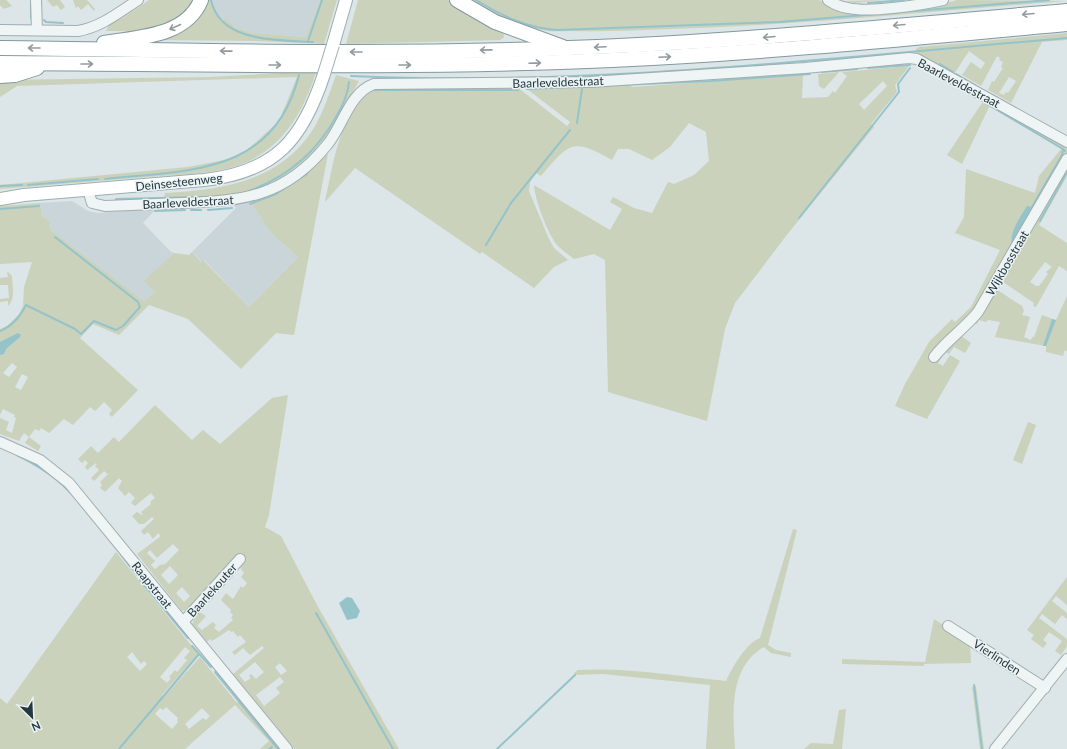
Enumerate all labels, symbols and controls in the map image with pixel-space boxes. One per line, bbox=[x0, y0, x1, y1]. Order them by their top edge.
one-way arrow bbox=[1022, 11, 1035, 18]
one-way arrow bbox=[893, 22, 906, 29]
one-way arrow bbox=[169, 24, 181, 32]
one-way arrow bbox=[763, 33, 776, 40]
one-way arrow bbox=[594, 43, 607, 51]
one-way arrow bbox=[28, 44, 41, 52]
one-way arrow bbox=[480, 46, 493, 54]
one-way arrow bbox=[220, 47, 233, 55]
one-way arrow bbox=[350, 48, 363, 56]
one-way arrow bbox=[658, 54, 671, 61]
street label: Baarleveldestraat bbox=[915, 55, 1003, 111]
one-way arrow bbox=[528, 59, 541, 66]
one-way arrow bbox=[80, 60, 93, 68]
one-way arrow bbox=[268, 61, 281, 69]
one-way arrow bbox=[398, 61, 411, 69]
street label: Baarleveldestraat bbox=[512, 73, 605, 91]
street label: Deinsesteenweg bbox=[135, 170, 223, 194]
street label: Baarleveldestraat bbox=[142, 192, 235, 212]
street label: Wijkbosstraat bbox=[982, 227, 1032, 298]
street label: Raapstraat bbox=[129, 559, 176, 612]
street label: Baarlekouter bbox=[184, 559, 241, 620]
street label: Vierlinden bbox=[970, 636, 1024, 678]
north arrow bbox=[12, 697, 52, 737]
text: N bbox=[30, 719, 43, 734]

